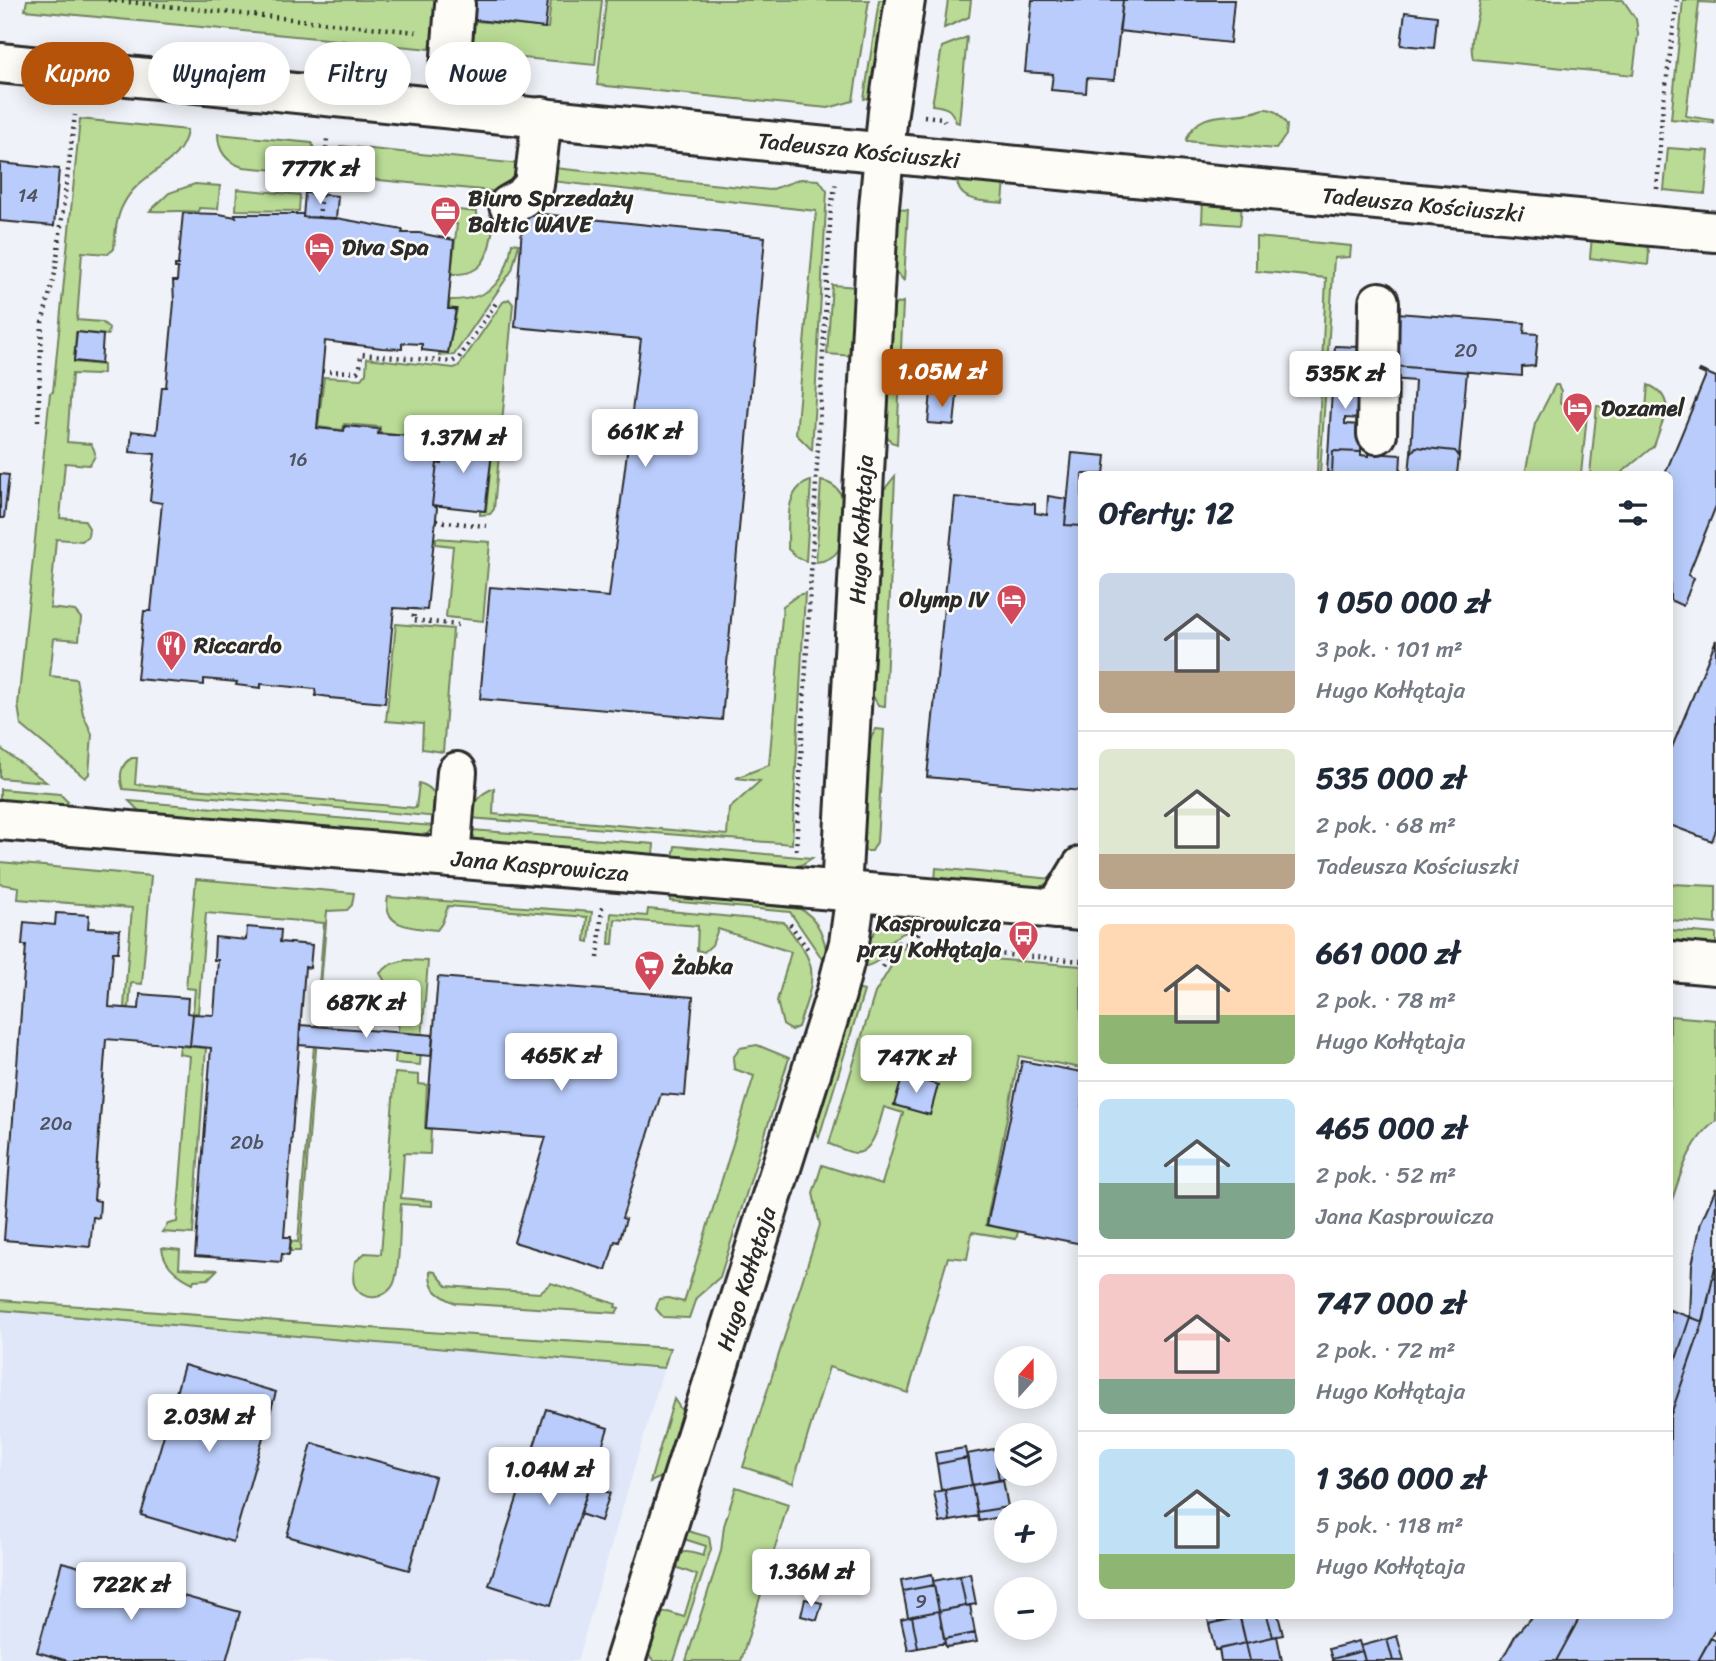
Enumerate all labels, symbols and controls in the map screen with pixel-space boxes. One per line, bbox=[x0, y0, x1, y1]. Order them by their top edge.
chip: Kupno bbox=[21, 42, 134, 105]
chip: Wynajem bbox=[148, 42, 290, 105]
chip: Filtry bbox=[304, 42, 411, 105]
chip: Nowe bbox=[425, 42, 531, 105]
street label: Tadeusza Kościuszki bbox=[756, 120, 962, 181]
pin: 777K zł bbox=[255, 146, 385, 206]
text: 777K zł bbox=[281, 148, 359, 189]
street label: Tadeusza Kościuszki bbox=[1320, 175, 1526, 235]
place label: Biuro Sprzedaży Baltic WAVE bbox=[468, 178, 634, 245]
house number: 14 bbox=[18, 179, 38, 212]
office icon: Biuro Sprzedaży Baltic WAVE bbox=[428, 194, 462, 238]
place label: Diva Spa bbox=[342, 227, 429, 268]
hotel icon: Diva Spa bbox=[302, 230, 336, 274]
house number: 20 bbox=[1455, 334, 1477, 367]
pin: 1.05M zł bbox=[870, 350, 1014, 409]
text: 1.05M zł bbox=[898, 351, 986, 392]
pin: 535K zł bbox=[1280, 352, 1410, 411]
text: 535K zł bbox=[1305, 353, 1385, 394]
place label: Dozamel bbox=[1601, 388, 1686, 429]
hotel icon: Dozamel bbox=[1561, 391, 1595, 435]
pin: 661K zł bbox=[580, 410, 710, 469]
text: 661K zł bbox=[608, 411, 682, 452]
pin: 1.37M zł bbox=[391, 416, 535, 475]
text: 1.37M zł bbox=[420, 417, 506, 458]
house number: 16 bbox=[289, 443, 307, 476]
street label: Hugo Kołłątaja bbox=[837, 454, 886, 605]
text: Oferty: 12 bbox=[1099, 486, 1234, 540]
icon: filters bbox=[1614, 494, 1652, 532]
text: 1 050 000 zł bbox=[1316, 575, 1489, 629]
place label: Olymp IV bbox=[899, 579, 990, 620]
hotel icon: Olymp IV bbox=[995, 582, 1029, 626]
icon: home bbox=[1155, 601, 1239, 685]
place label: Riccardo bbox=[193, 625, 282, 666]
restaurant icon: Riccardo bbox=[154, 628, 188, 672]
text: 3 pok. · 101 m² bbox=[1316, 629, 1463, 670]
text: Hugo Kołłątaja bbox=[1316, 670, 1465, 711]
text: 535 000 zł bbox=[1316, 751, 1466, 805]
icon: home bbox=[1155, 777, 1239, 861]
text: 2 pok. · 68 m² bbox=[1316, 805, 1456, 846]
street label: Jana Kasprowicza bbox=[449, 838, 631, 894]
text: Tadeusza Kościuszki bbox=[1316, 846, 1519, 887]
place label: Kasprowicza przy Kołłątaja bbox=[856, 903, 1001, 970]
bus stop icon: Kasprowicza przy Kołłątaja bbox=[1007, 919, 1041, 963]
text: 661 000 zł bbox=[1316, 926, 1460, 980]
place label: Żabka bbox=[671, 946, 734, 987]
supermarket icon: Żabka bbox=[632, 949, 666, 993]
icon: home bbox=[1155, 952, 1239, 1036]
text: 2 pok. · 78 m² bbox=[1316, 980, 1456, 1021]
pin: 687K zł bbox=[301, 981, 431, 1040]
text: 687K zł bbox=[327, 982, 405, 1023]
text: Hugo Kołłątaja bbox=[1316, 1021, 1465, 1062]
pin: 465K zł bbox=[496, 1034, 626, 1093]
text: 465K zł bbox=[521, 1035, 601, 1076]
pin: 747K zł bbox=[851, 1036, 981, 1095]
text: 747K zł bbox=[876, 1037, 956, 1078]
text: 465 000 zł bbox=[1316, 1101, 1467, 1155]
house number: 20a bbox=[40, 1107, 73, 1140]
house number: 20b bbox=[230, 1126, 264, 1159]
icon: home bbox=[1155, 1127, 1239, 1211]
text: 2 pok. · 52 m² bbox=[1316, 1155, 1456, 1196]
text: Jana Kasprowicza bbox=[1316, 1196, 1494, 1237]
street label: Hugo Kołłątaja bbox=[704, 1201, 789, 1356]
text: 747 000 zł bbox=[1316, 1276, 1466, 1330]
icon: home bbox=[1155, 1302, 1239, 1386]
text: 2 pok. · 72 m² bbox=[1316, 1330, 1455, 1371]
north arrow bbox=[994, 1346, 1057, 1409]
map controls bbox=[994, 1346, 1057, 1640]
text: Hugo Kołłątaja bbox=[1316, 1371, 1465, 1412]
pin: 2.03M zł bbox=[137, 1394, 281, 1454]
text: 2.03M zł bbox=[164, 1396, 254, 1437]
button: layers bbox=[994, 1423, 1057, 1486]
pin: 1.04M zł bbox=[477, 1448, 621, 1507]
text: 1.04M zł bbox=[505, 1449, 593, 1490]
text: 1 360 000 zł bbox=[1316, 1451, 1486, 1505]
icon: home bbox=[1155, 1477, 1239, 1561]
button: + bbox=[994, 1500, 1057, 1563]
text: 5 pok. · 118 m² bbox=[1316, 1505, 1463, 1546]
text: Hugo Kołłątaja bbox=[1316, 1546, 1465, 1587]
pin: 1.36M zł bbox=[739, 1550, 883, 1609]
text: 1.36M zł bbox=[768, 1551, 854, 1592]
pin: 722K zł bbox=[66, 1562, 196, 1622]
text: 722K zł bbox=[92, 1564, 170, 1605]
button: − bbox=[994, 1577, 1057, 1640]
house number: 9 bbox=[915, 1585, 927, 1618]

